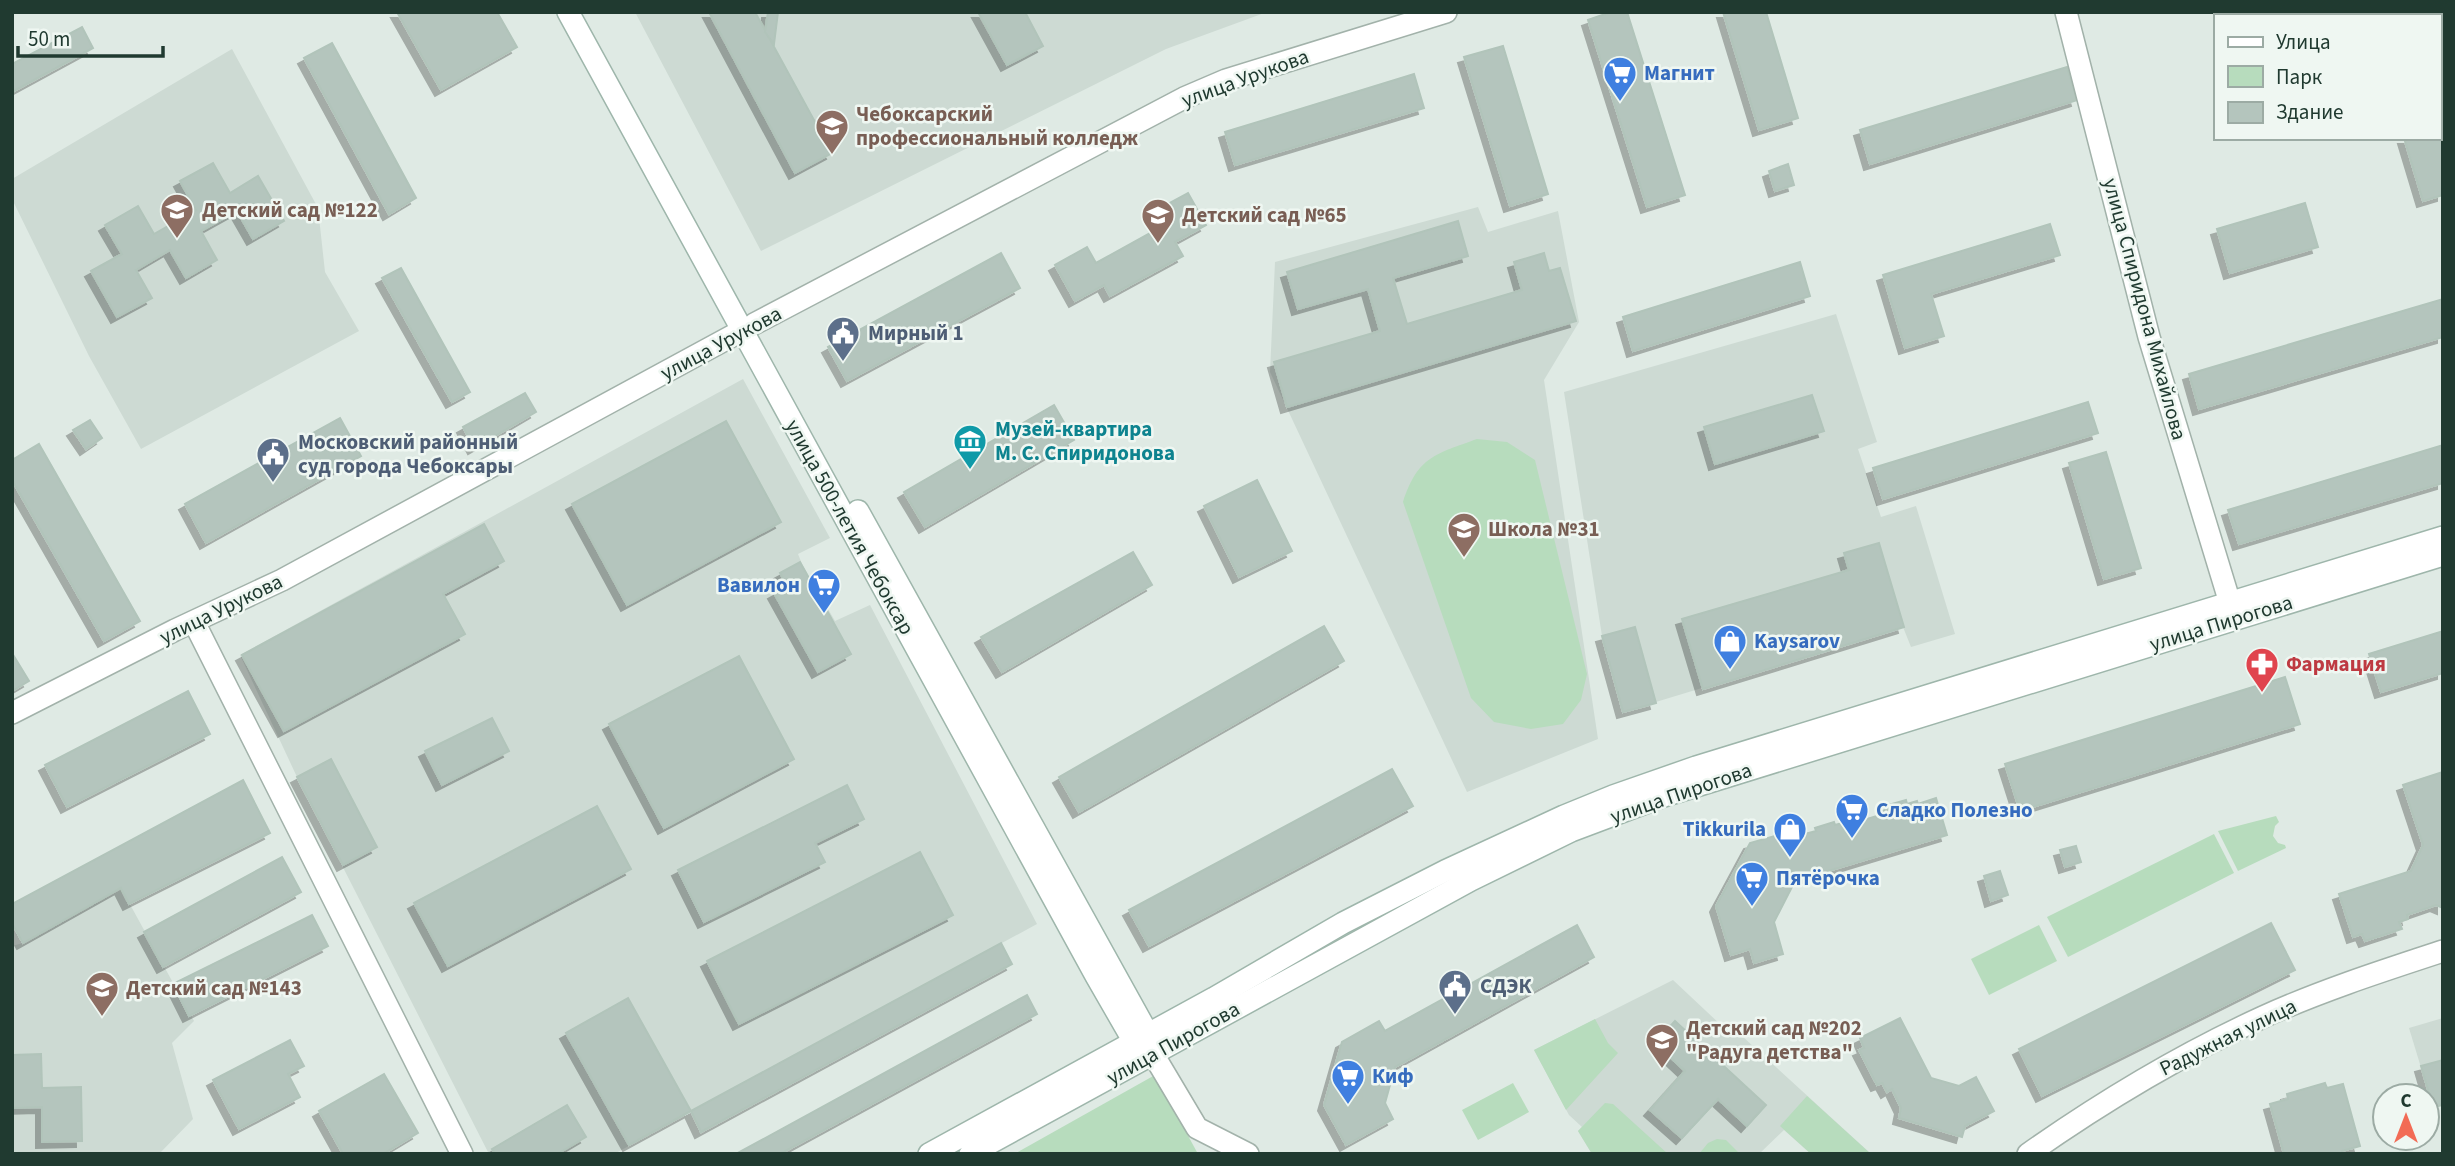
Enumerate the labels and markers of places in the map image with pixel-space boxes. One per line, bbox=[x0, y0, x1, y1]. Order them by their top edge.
supermarket icon: Магнит bbox=[1601, 54, 1639, 103]
place label: Магнит bbox=[1644, 58, 1715, 88]
place label: Чебоксарский профессиональный колледж bbox=[856, 99, 1138, 153]
school or university icon: Чебоксарский профессиональный колледж bbox=[813, 107, 851, 156]
school or university icon: Детский сад №122 bbox=[158, 191, 196, 240]
place label: Детский сад №122 bbox=[202, 195, 378, 225]
school or university icon: Детский сад №65 bbox=[1139, 196, 1177, 245]
place label: Детский сад №65 bbox=[1182, 200, 1347, 230]
public building icon: Мирный 1 bbox=[824, 314, 862, 363]
place label: Мирный 1 bbox=[868, 318, 964, 348]
place label: Музей-квартира М. С. Спиридонова bbox=[995, 414, 1175, 468]
museum icon: Музей-квартира М. С. Спиридонова bbox=[951, 422, 989, 471]
place label: Московский районный суд города Чебоксары bbox=[298, 427, 518, 481]
public building icon: Московский районный суд города Чебоксары bbox=[254, 435, 292, 484]
school or university icon: Школа №31 bbox=[1445, 510, 1483, 559]
place label: Школа №31 bbox=[1488, 514, 1600, 544]
supermarket icon: Вавилон bbox=[805, 566, 843, 615]
place label: Вавилон bbox=[717, 570, 800, 600]
shop icon: Kaysarov bbox=[1711, 622, 1749, 671]
place label: Kaysarov bbox=[1754, 626, 1840, 656]
pharmacy icon: Фармация bbox=[2243, 645, 2281, 694]
place label: Фармация bbox=[2286, 649, 2386, 679]
supermarket icon: Сладко Полезно bbox=[1833, 791, 1871, 840]
place label: Сладко Полезно bbox=[1876, 795, 2033, 825]
shop icon: Tikkurila bbox=[1771, 810, 1809, 859]
place label: Tikkurila bbox=[1683, 814, 1766, 844]
supermarket icon: Пятёрочка bbox=[1733, 859, 1771, 908]
place label: Пятёрочка bbox=[1776, 863, 1880, 893]
public building icon: СДЭК bbox=[1436, 967, 1474, 1016]
school or university icon: Детский сад №143 bbox=[83, 969, 121, 1018]
place label: СДЭК bbox=[1480, 971, 1533, 1001]
place label: Детский сад №143 bbox=[126, 973, 302, 1003]
place label: Детский сад №202 "Радуга детства" bbox=[1686, 1013, 1862, 1067]
school or university icon: Детский сад №202 "Радуга детства" bbox=[1643, 1021, 1681, 1070]
supermarket icon: Киф bbox=[1329, 1057, 1367, 1106]
place label: Киф bbox=[1372, 1061, 1414, 1091]

